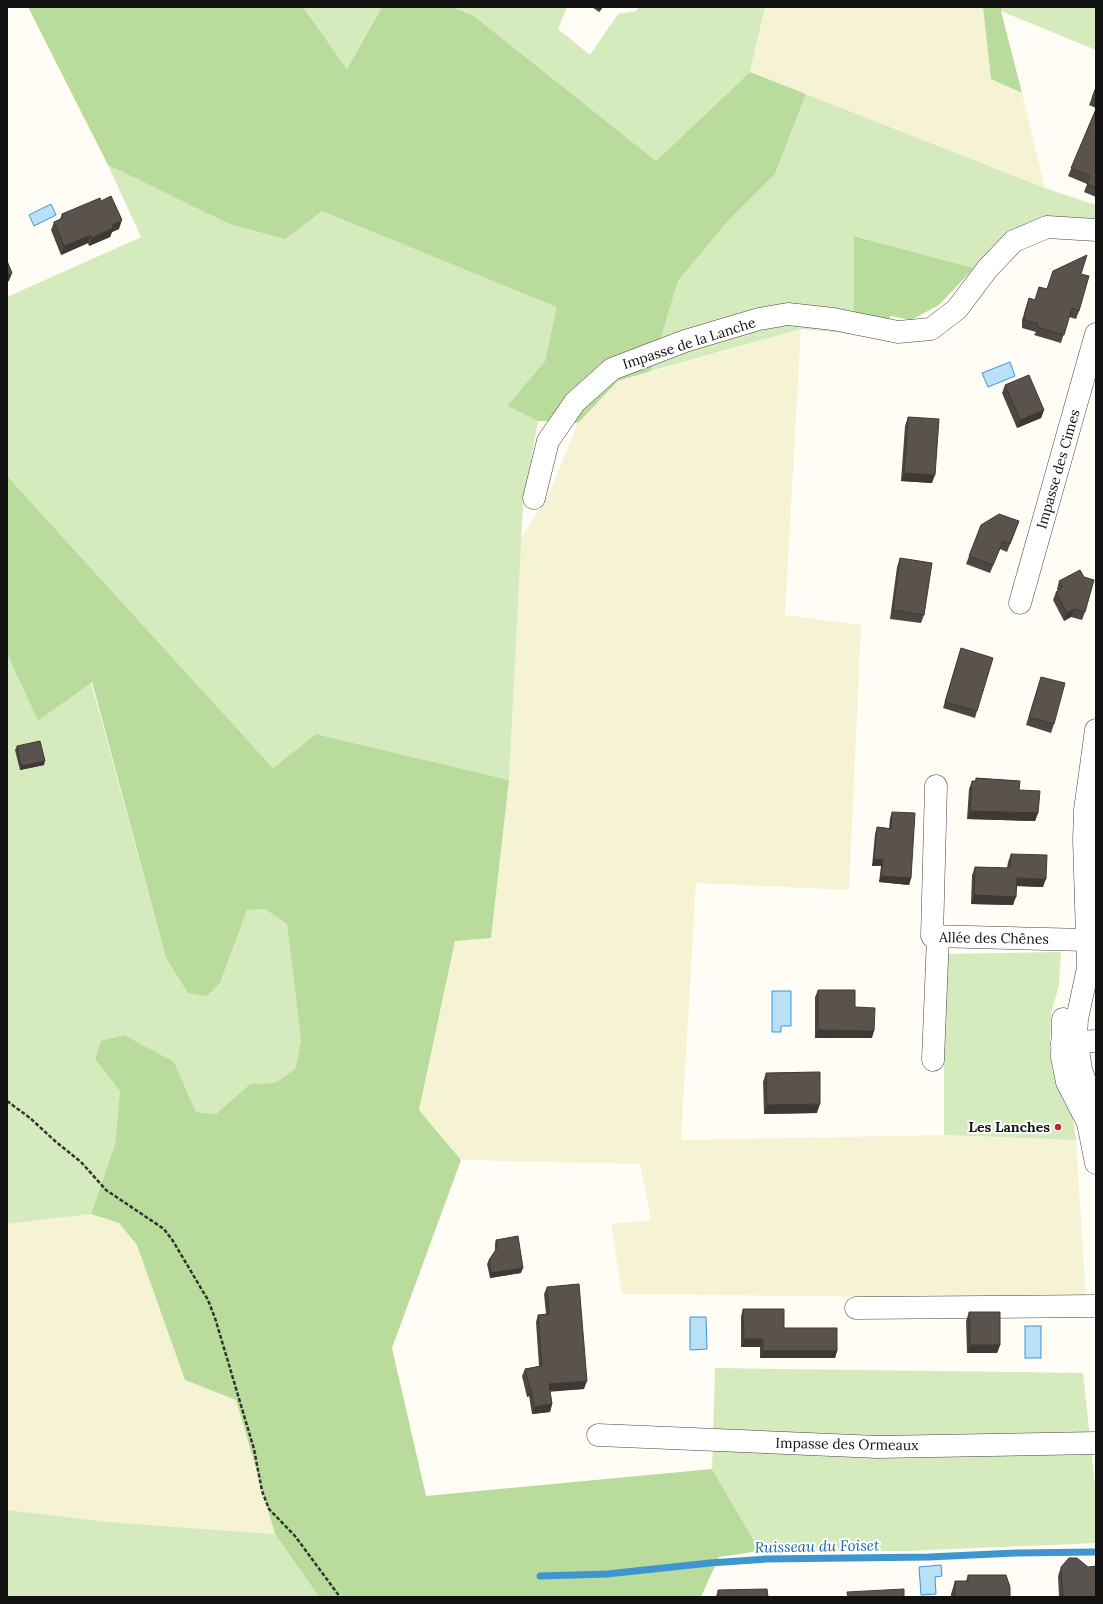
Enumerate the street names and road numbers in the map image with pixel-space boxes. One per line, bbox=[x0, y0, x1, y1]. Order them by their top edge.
street label: Impasse de la Lanche bbox=[620, 313, 758, 373]
street label: Impasse des Cimes bbox=[1032, 407, 1084, 531]
street label: Allée des Chênes bbox=[938, 928, 1049, 948]
street label: Impasse des Ormeaux bbox=[775, 1434, 919, 1454]

